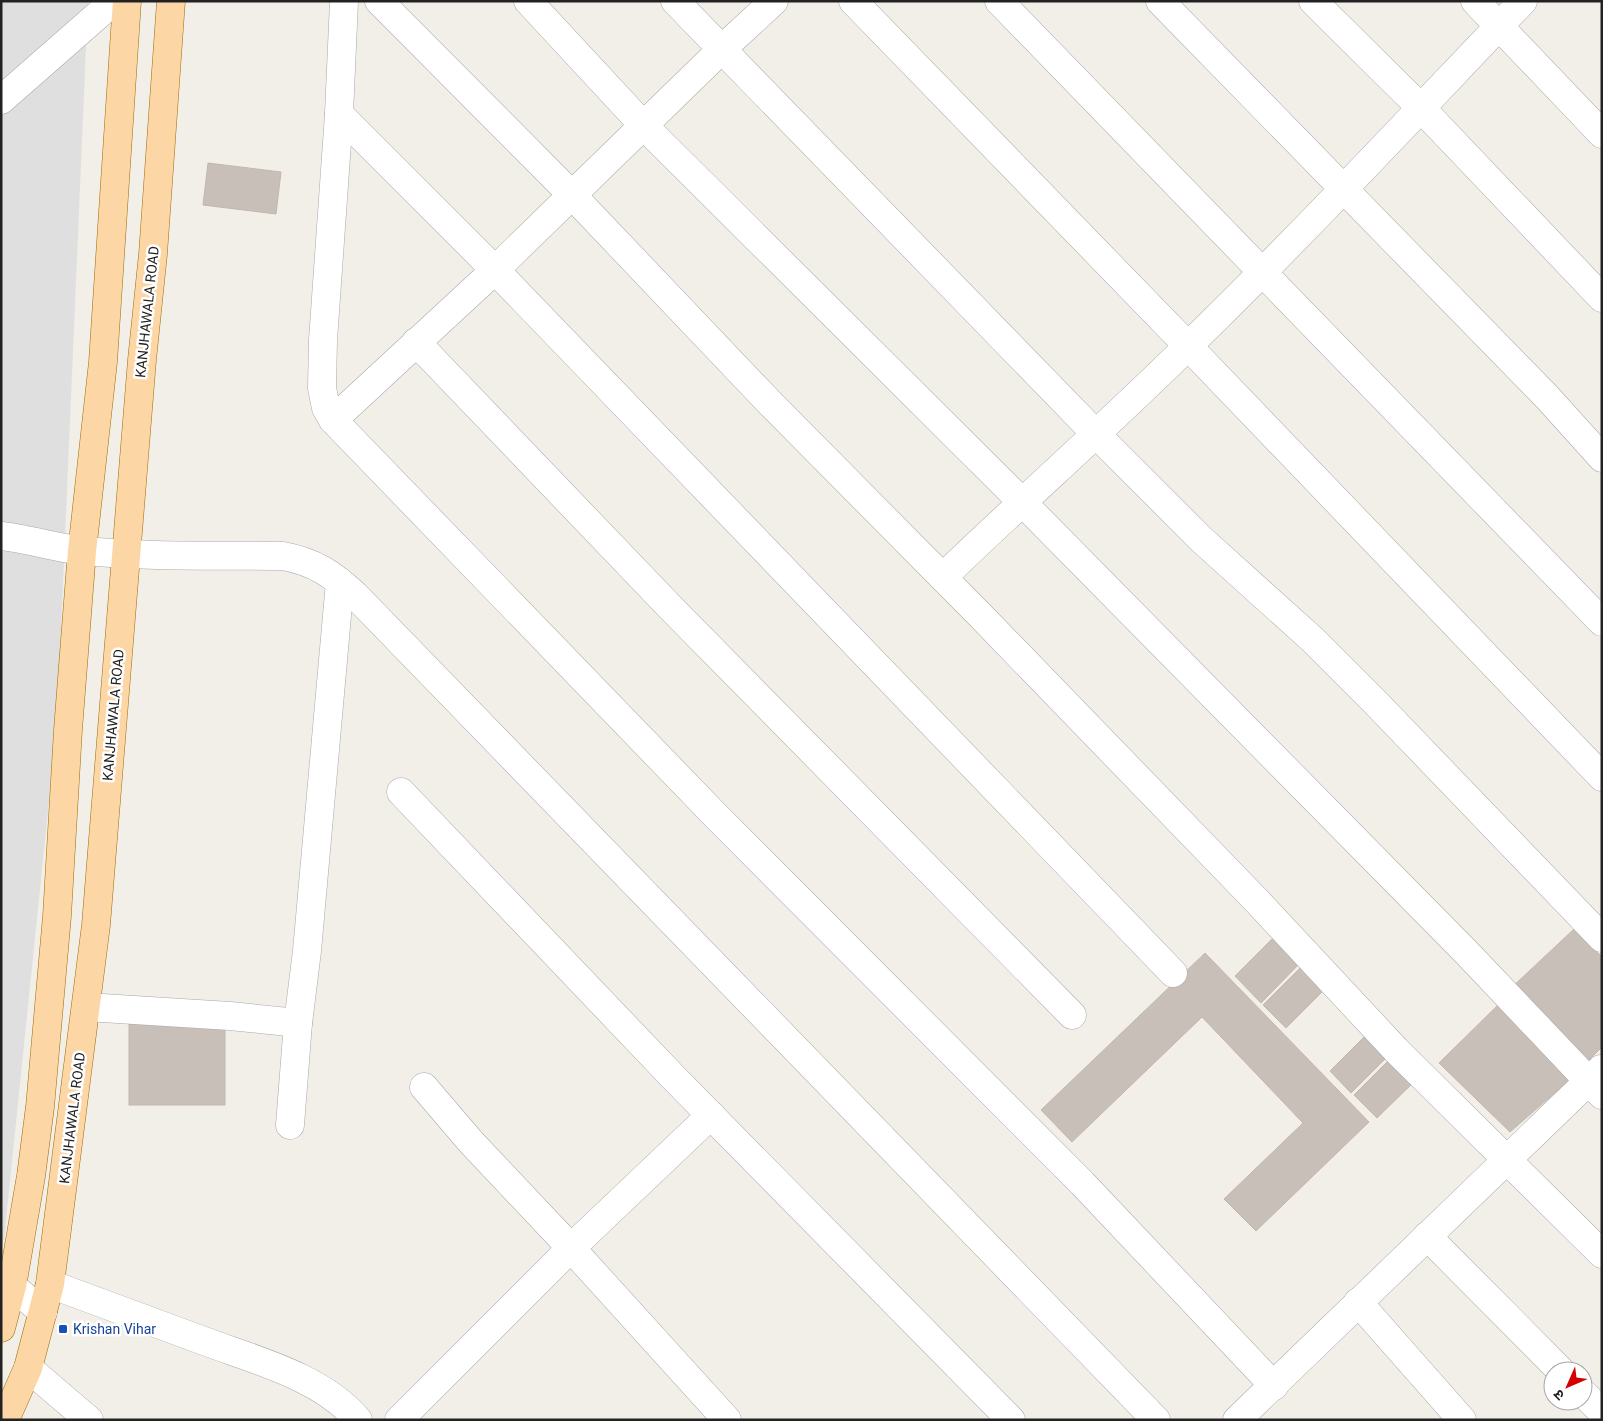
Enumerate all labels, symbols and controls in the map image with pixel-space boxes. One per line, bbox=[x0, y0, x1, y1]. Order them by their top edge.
street label: KANJHAWALA ROAD bbox=[132, 245, 162, 379]
street label: KANJHAWALA ROAD bbox=[99, 648, 127, 782]
street label: KANJHAWALA ROAD bbox=[56, 1051, 88, 1185]
place label: Krishan Vihar bbox=[73, 1321, 156, 1337]
marker: Krishan Vihar bbox=[57, 1323, 69, 1335]
north arrow bbox=[1543, 1361, 1593, 1411]
text: उ bbox=[1550, 1386, 1567, 1404]

